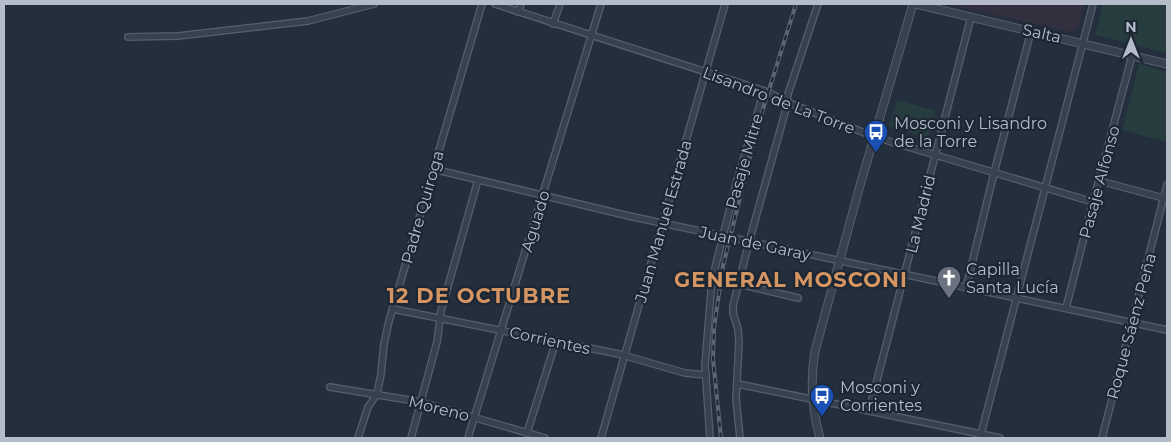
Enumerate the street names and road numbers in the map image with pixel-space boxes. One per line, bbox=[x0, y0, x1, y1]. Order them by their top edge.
street label: Salta bbox=[1021, 20, 1063, 47]
street label: Lisandro de La Torre bbox=[700, 63, 858, 138]
street label: Pasaje Mitre bbox=[722, 111, 767, 211]
street label: Pasaje Alfonso bbox=[1075, 124, 1124, 241]
street label: Juan Manuel Estrada bbox=[631, 138, 696, 305]
street label: Padre Quiroga bbox=[397, 148, 448, 266]
street label: La Madrid bbox=[902, 173, 939, 255]
street label: Aguado bbox=[517, 188, 554, 254]
street label: Juan de Garay bbox=[697, 222, 813, 265]
street label: Roque Sáenz Peña bbox=[1103, 251, 1160, 401]
street label: Corrientes bbox=[508, 323, 592, 358]
street label: Moreno bbox=[406, 392, 471, 425]

